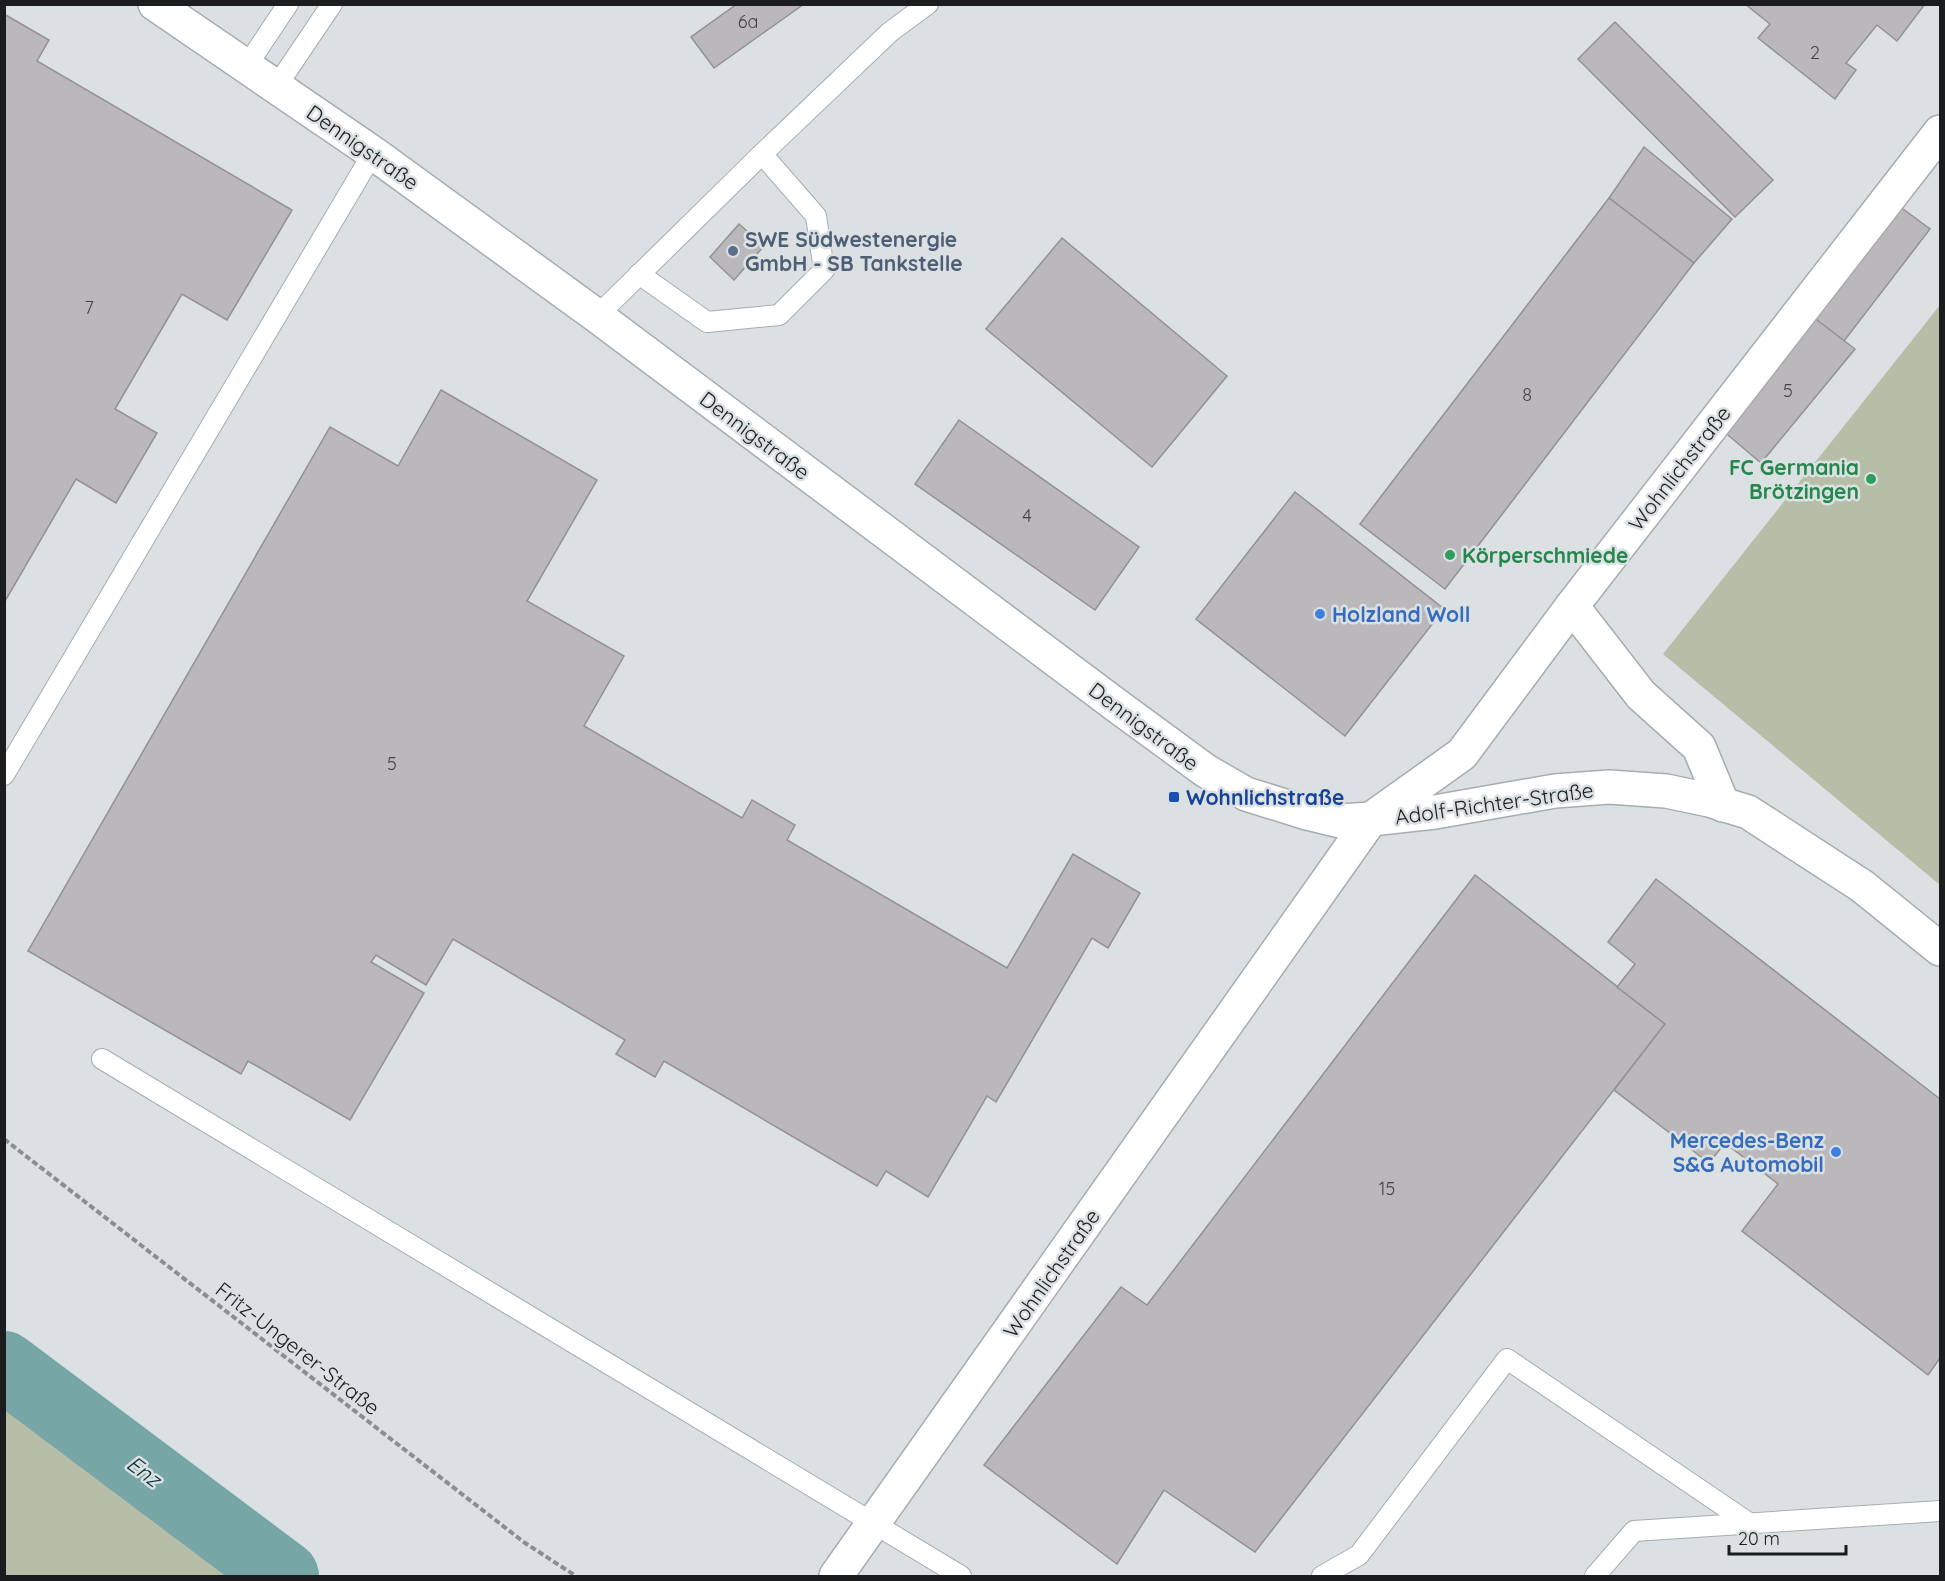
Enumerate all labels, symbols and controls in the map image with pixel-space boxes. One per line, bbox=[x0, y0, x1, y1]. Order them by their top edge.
house number: 6a bbox=[738, 10, 758, 33]
house number: 2 bbox=[1810, 41, 1820, 64]
street label: Dennigstraße bbox=[302, 99, 424, 195]
place label: SWE Südwestenergie GmbH - SB Tankstelle bbox=[745, 226, 963, 276]
marker: SWE Südwestenergie GmbH - SB Tankstelle bbox=[726, 244, 740, 258]
house number: 7 bbox=[84, 296, 94, 319]
house number: 5 bbox=[1783, 379, 1793, 402]
house number: 8 bbox=[1522, 383, 1532, 406]
street label: Dennigstraße bbox=[695, 385, 815, 485]
street label: Wohnlichstraße bbox=[1622, 401, 1736, 535]
place label: FC Germania Brötzingen bbox=[1729, 454, 1859, 504]
marker: FC Germania Brötzingen bbox=[1864, 472, 1878, 486]
house number: 4 bbox=[1022, 504, 1032, 527]
place label: Körperschmiede bbox=[1462, 542, 1628, 568]
marker: Körperschmiede bbox=[1443, 548, 1457, 562]
place label: Holzland Woll bbox=[1332, 601, 1470, 627]
marker: Holzland Woll bbox=[1313, 607, 1327, 621]
street label: Dennigstraße bbox=[1084, 676, 1204, 776]
house number: 5 bbox=[387, 752, 397, 775]
street label: Adolf-Richter-Straße bbox=[1393, 776, 1595, 830]
place label: Wohnlichstraße bbox=[1186, 784, 1344, 810]
marker: Wohnlichstraße bbox=[1167, 790, 1181, 804]
place label: Mercedes-Benz S&G Automobil bbox=[1670, 1127, 1824, 1177]
marker: Mercedes-Benz S&G Automobil bbox=[1829, 1145, 1843, 1159]
house number: 15 bbox=[1379, 1177, 1395, 1200]
street label: Wohnlichstraße bbox=[997, 1204, 1105, 1342]
street label: Fritz-Ungerer-Straße bbox=[211, 1276, 385, 1420]
water label: Enz bbox=[121, 1449, 169, 1494]
scale bar bbox=[1729, 1518, 1846, 1556]
text: 20 m bbox=[1738, 1527, 1780, 1550]

